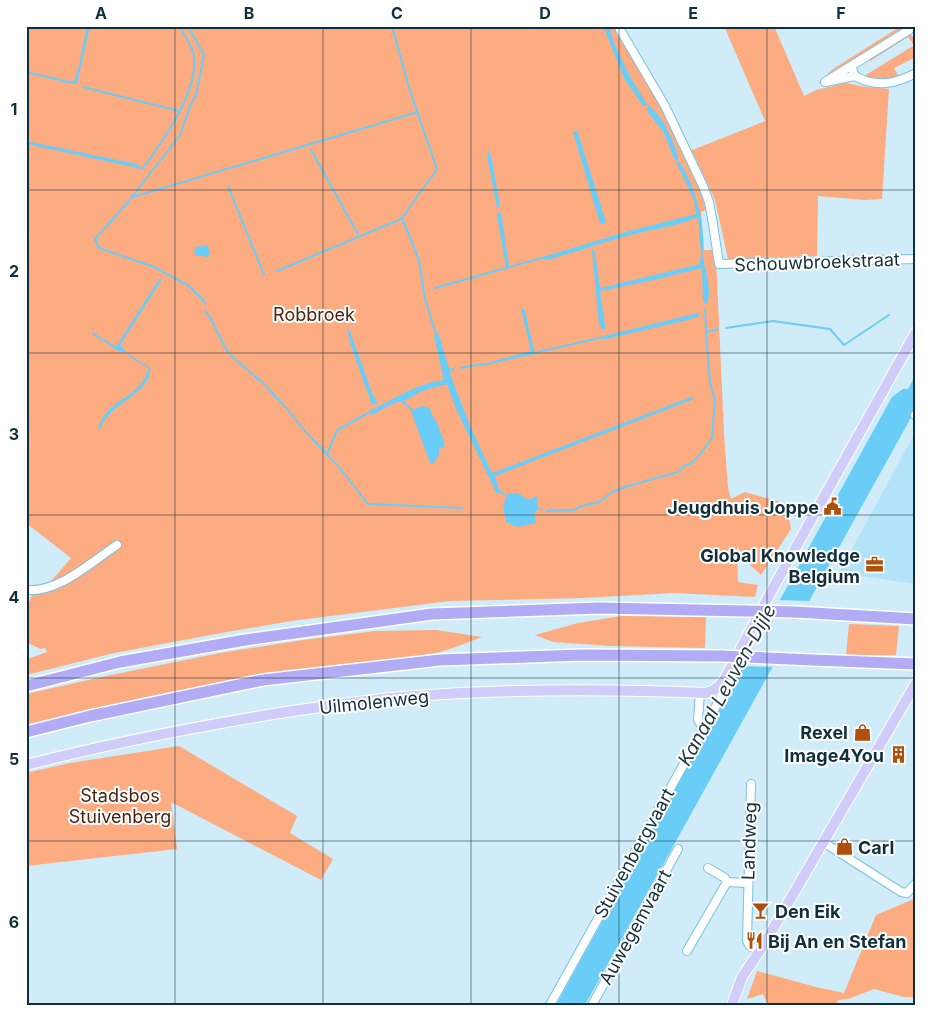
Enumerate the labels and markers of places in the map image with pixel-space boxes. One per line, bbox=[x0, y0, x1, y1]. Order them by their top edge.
place label: Jeugdhuis Joppe bbox=[667, 497, 819, 518]
public building icon: Jeugdhuis Joppe bbox=[823, 497, 843, 517]
place label: Global Knowledge Belgium bbox=[700, 545, 860, 587]
office icon: Global Knowledge Belgium bbox=[864, 555, 884, 575]
place label: Rexel bbox=[800, 722, 848, 743]
shop icon: Rexel bbox=[852, 722, 872, 742]
place label: Image4You bbox=[784, 745, 884, 766]
building icon: Image4You bbox=[888, 745, 908, 765]
shop icon: Carl bbox=[834, 837, 854, 857]
place label: Carl bbox=[858, 837, 894, 858]
bar icon: Den Eik bbox=[751, 901, 771, 921]
place label: Den Eik bbox=[775, 901, 841, 922]
restaurant icon: Bij An en Stefan bbox=[744, 931, 764, 951]
place label: Bij An en Stefan bbox=[768, 931, 906, 952]

